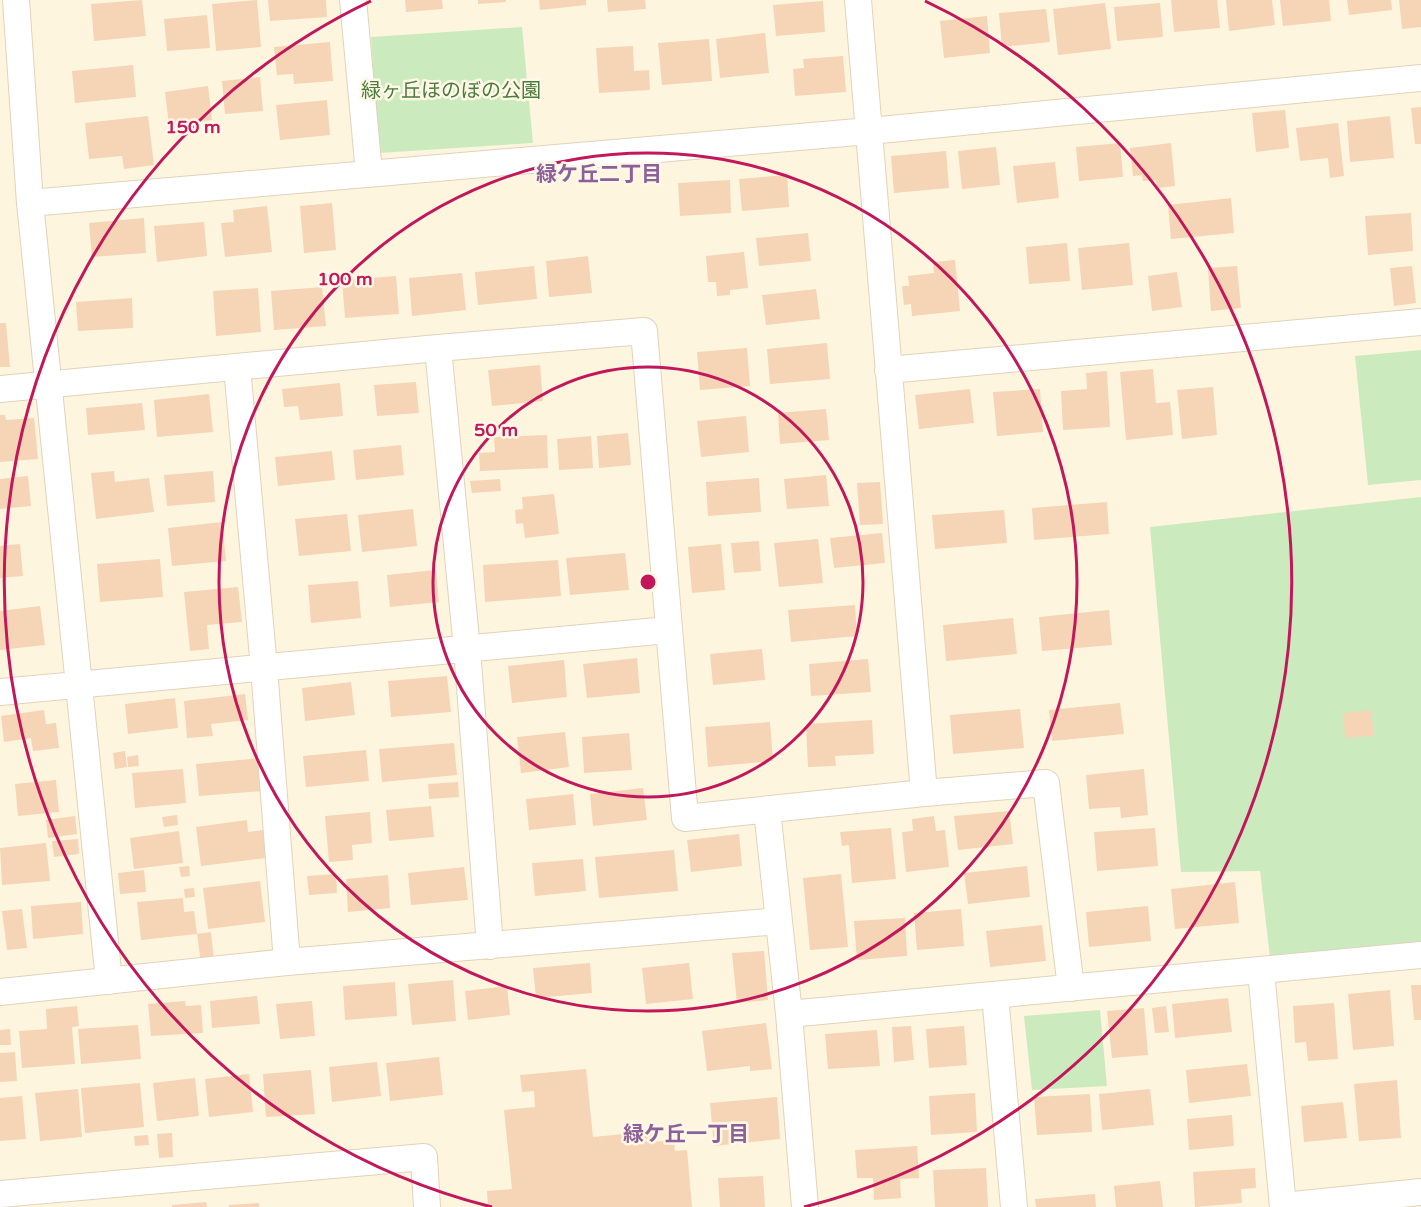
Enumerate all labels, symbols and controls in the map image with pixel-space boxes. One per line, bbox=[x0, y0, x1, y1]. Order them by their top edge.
park label: 緑ヶ丘ほのぼの公園 bbox=[361, 79, 541, 103]
text: 150 m bbox=[165, 116, 221, 138]
district label: 緑ケ丘二丁目 bbox=[536, 162, 662, 187]
text: 100 m bbox=[317, 268, 373, 290]
text: 50 m bbox=[474, 419, 518, 441]
centre of rings bbox=[638, 572, 658, 592]
district label: 緑ケ丘一丁目 bbox=[623, 1122, 749, 1147]

